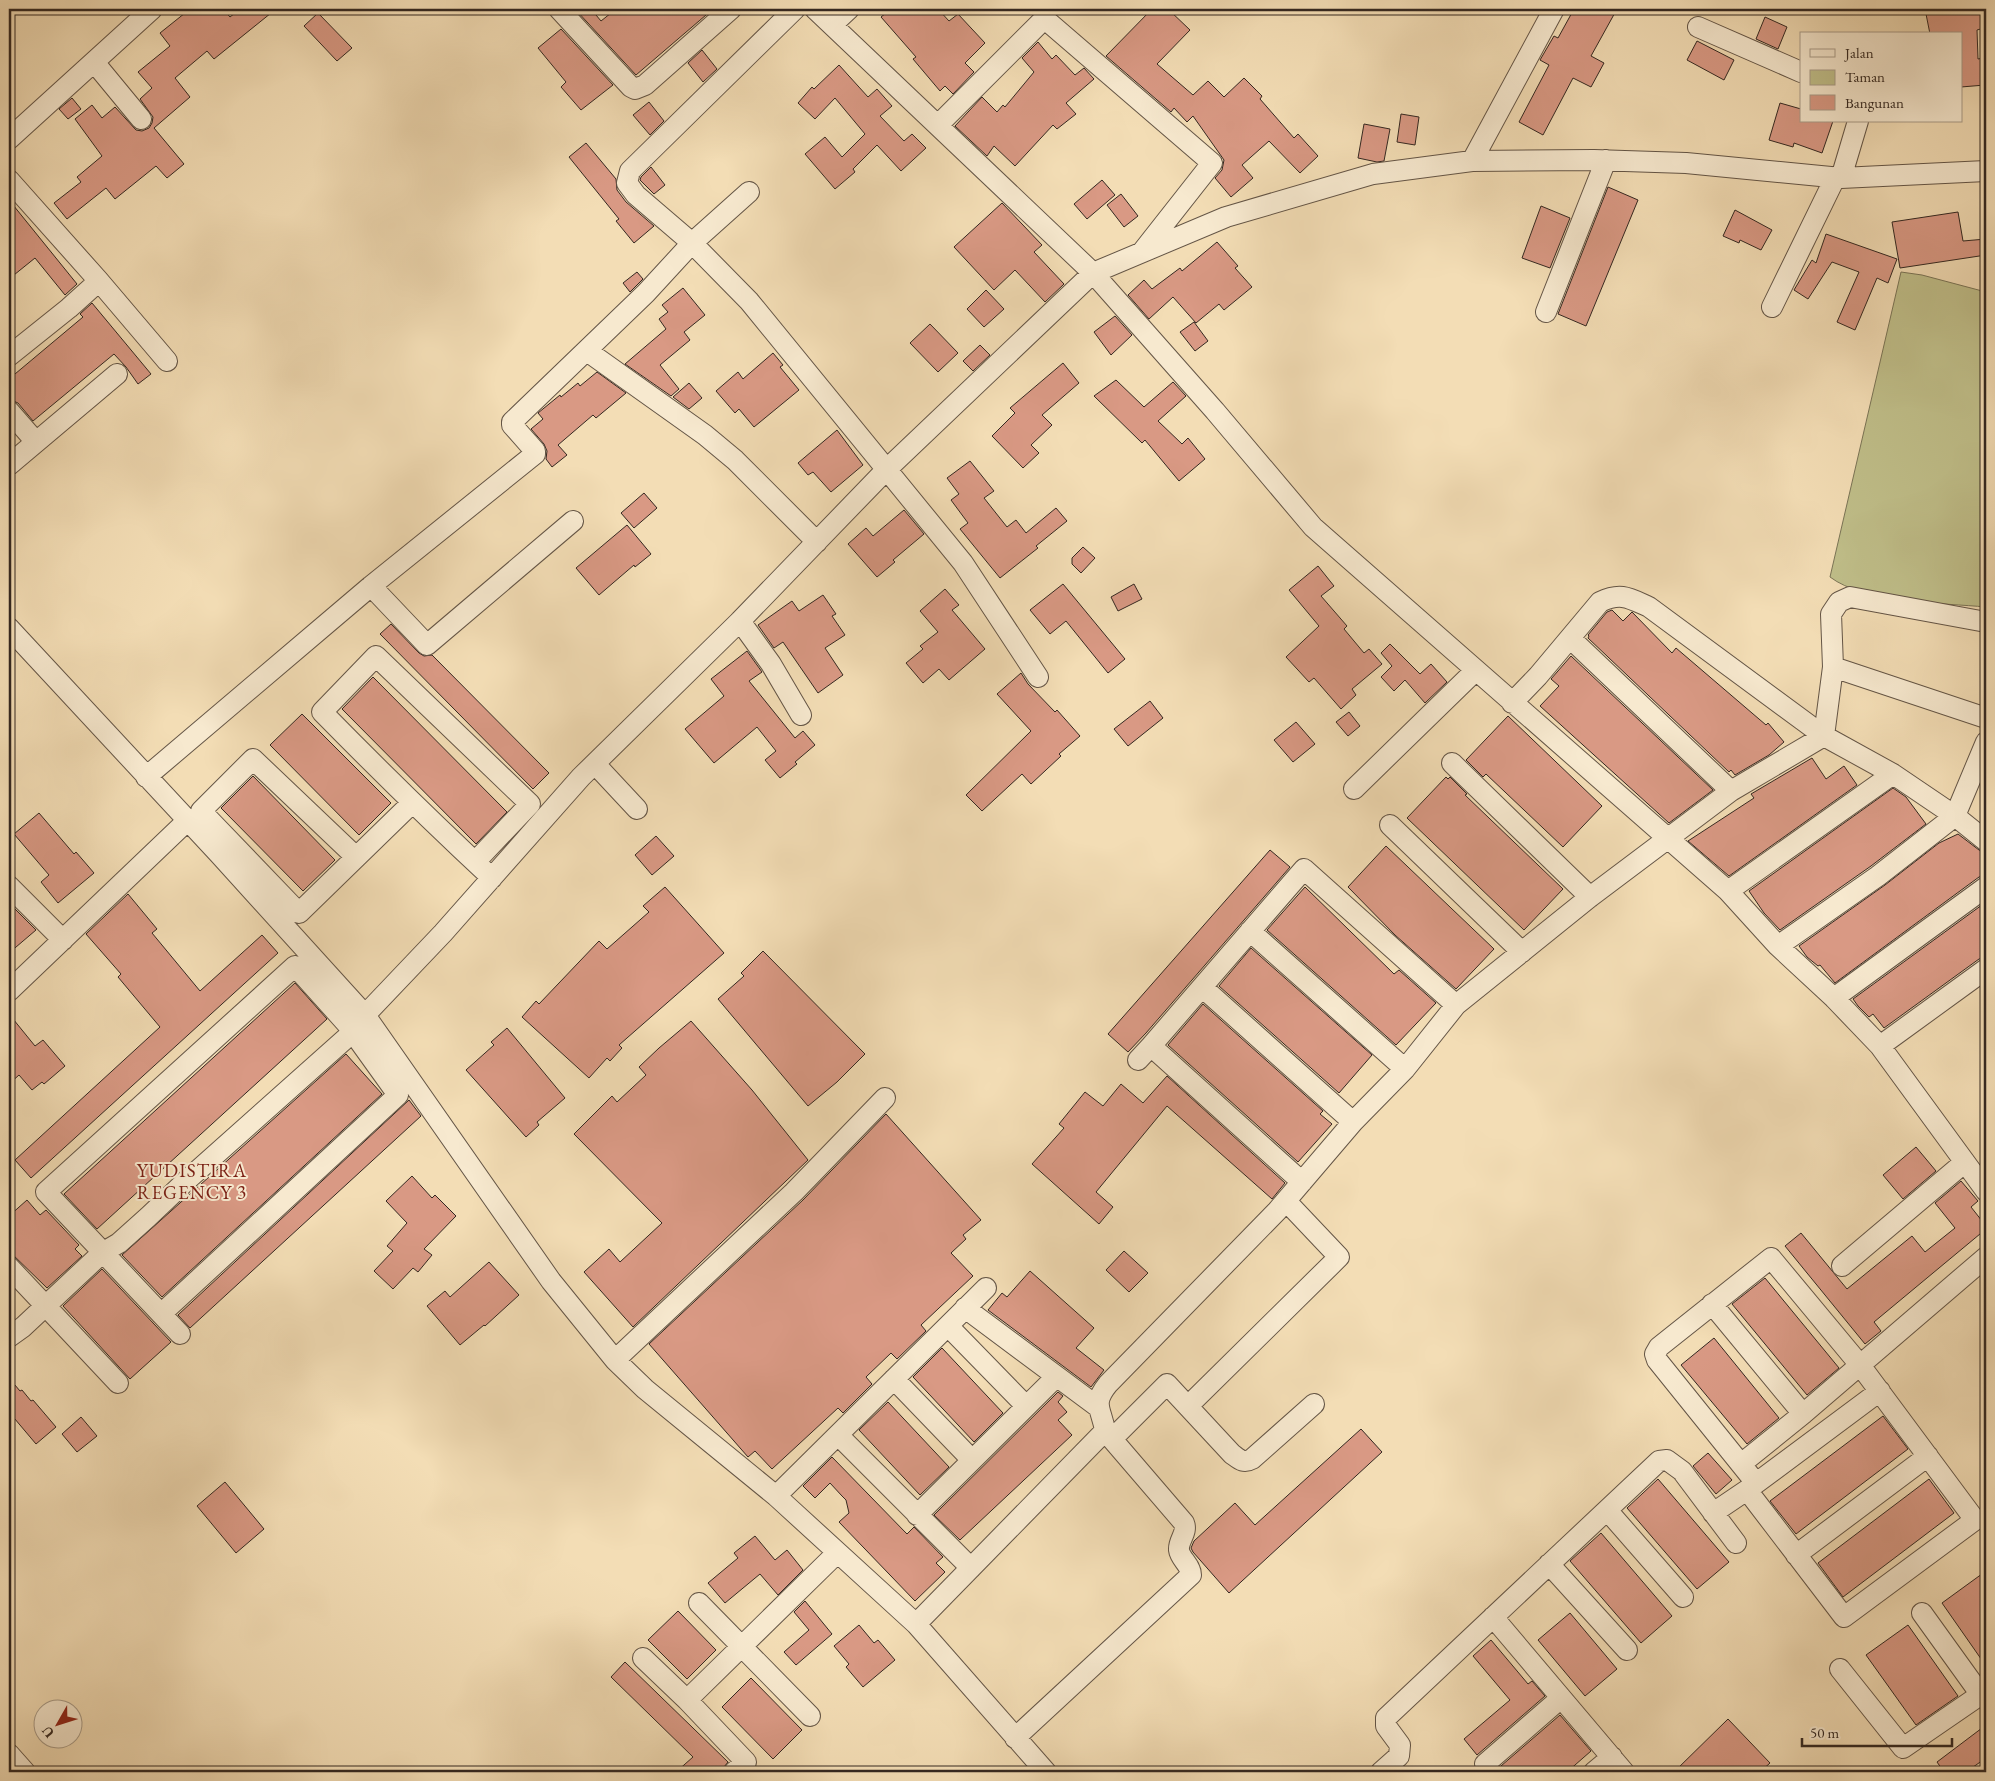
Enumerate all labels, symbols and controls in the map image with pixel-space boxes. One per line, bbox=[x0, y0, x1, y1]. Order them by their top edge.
legend bbox=[1800, 32, 1962, 122]
text: Jalan bbox=[1843, 43, 1874, 62]
text: Taman bbox=[1845, 67, 1885, 86]
text: Bangunan bbox=[1845, 93, 1904, 112]
district label: YUDISTIRA REGENCY 3 bbox=[137, 1158, 247, 1205]
north arrow bbox=[32, 1698, 82, 1748]
scale bar bbox=[1802, 1716, 1952, 1748]
text: U bbox=[37, 1722, 58, 1742]
text: 50 m bbox=[1810, 1723, 1839, 1742]

